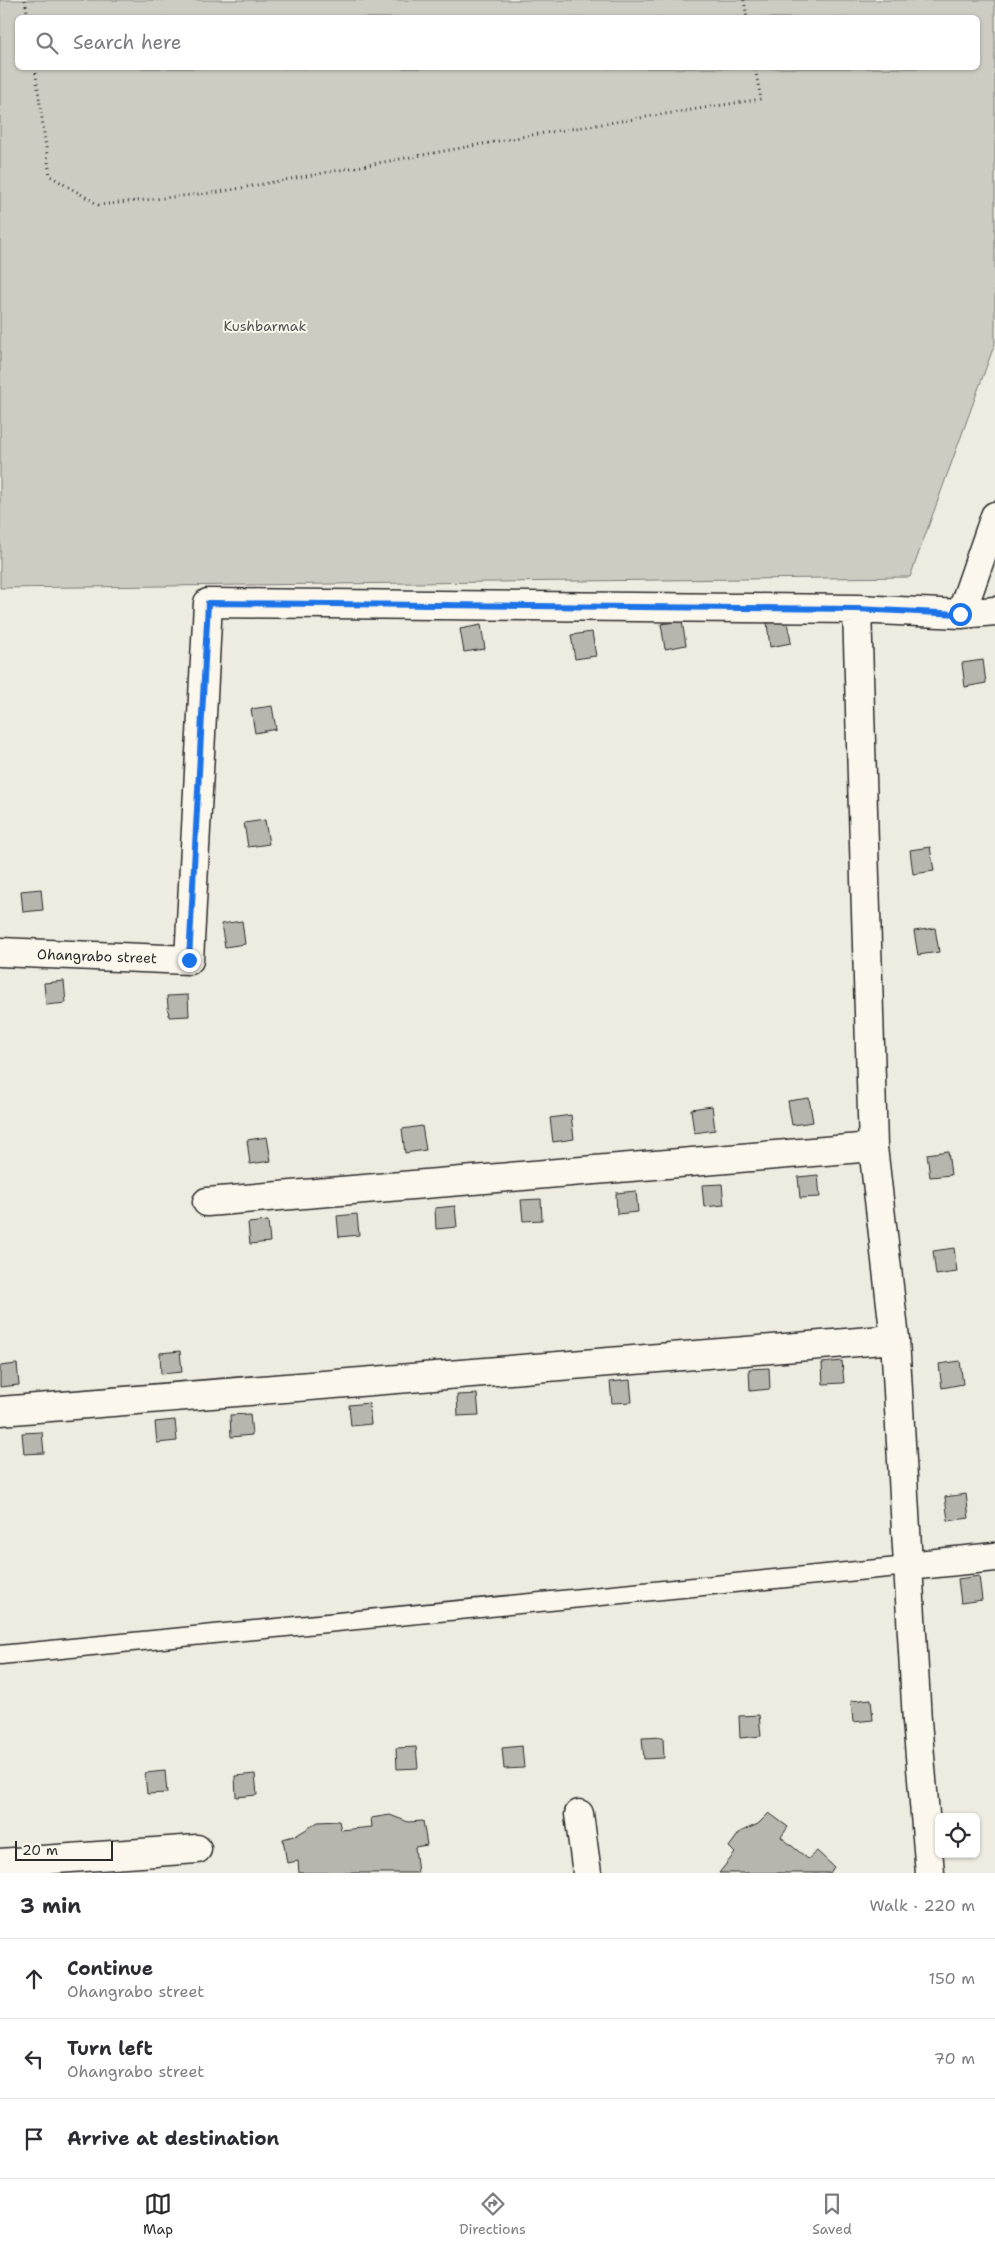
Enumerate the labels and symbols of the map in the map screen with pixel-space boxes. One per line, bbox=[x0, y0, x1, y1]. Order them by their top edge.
park label: Kushbarmak bbox=[223, 317, 307, 335]
route start bbox=[949, 603, 972, 626]
street label: Ohangrabo street bbox=[37, 945, 157, 967]
route end bbox=[178, 949, 201, 972]
scale bar bbox=[15, 1838, 112, 1861]

